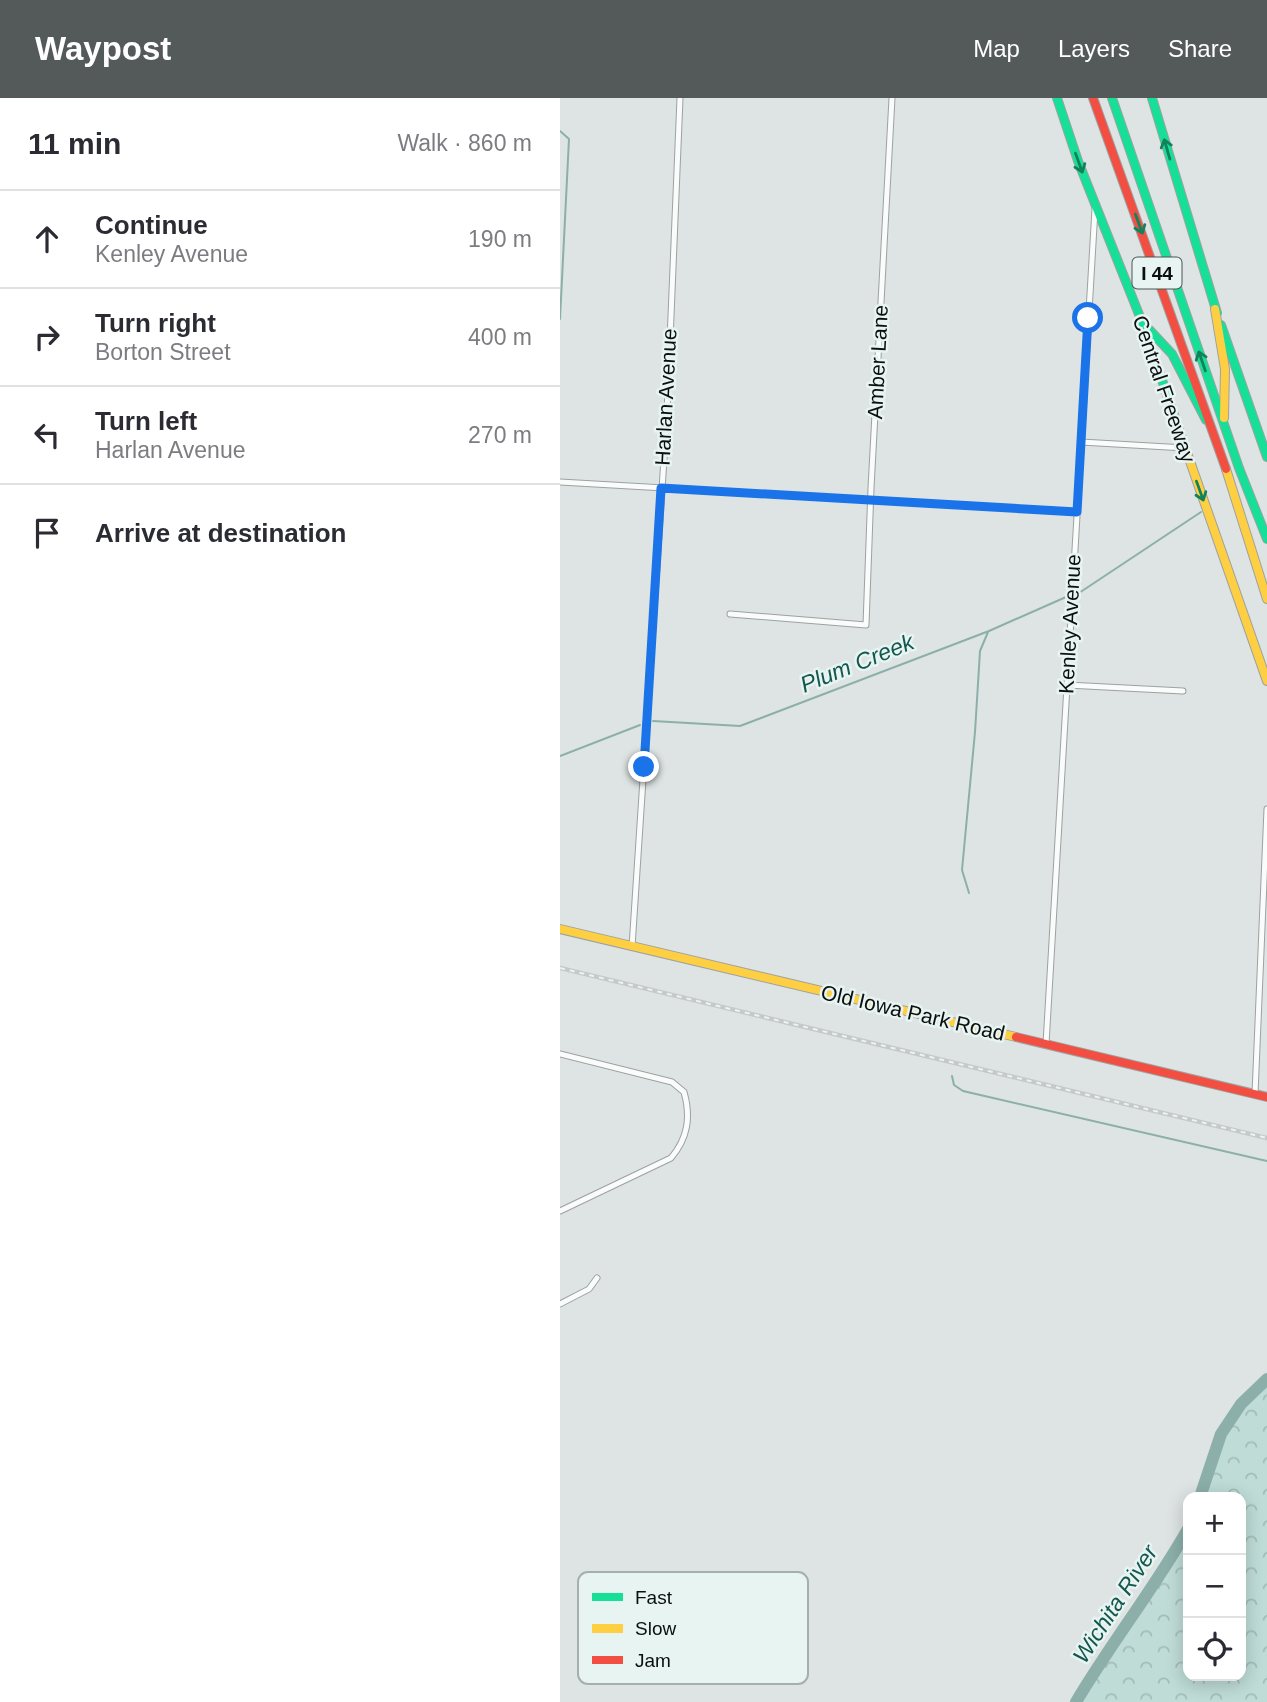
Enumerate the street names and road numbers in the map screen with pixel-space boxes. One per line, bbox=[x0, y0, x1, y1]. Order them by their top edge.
road number: I 44 bbox=[1132, 258, 1182, 288]
street label: Amber Lane bbox=[863, 304, 892, 420]
street label: Central Freeway bbox=[1129, 312, 1201, 466]
street label: Harlan Avenue bbox=[650, 328, 681, 466]
street label: Kenley Avenue bbox=[1054, 554, 1085, 694]
street label: Old Iowa Park Road bbox=[819, 980, 1007, 1045]

